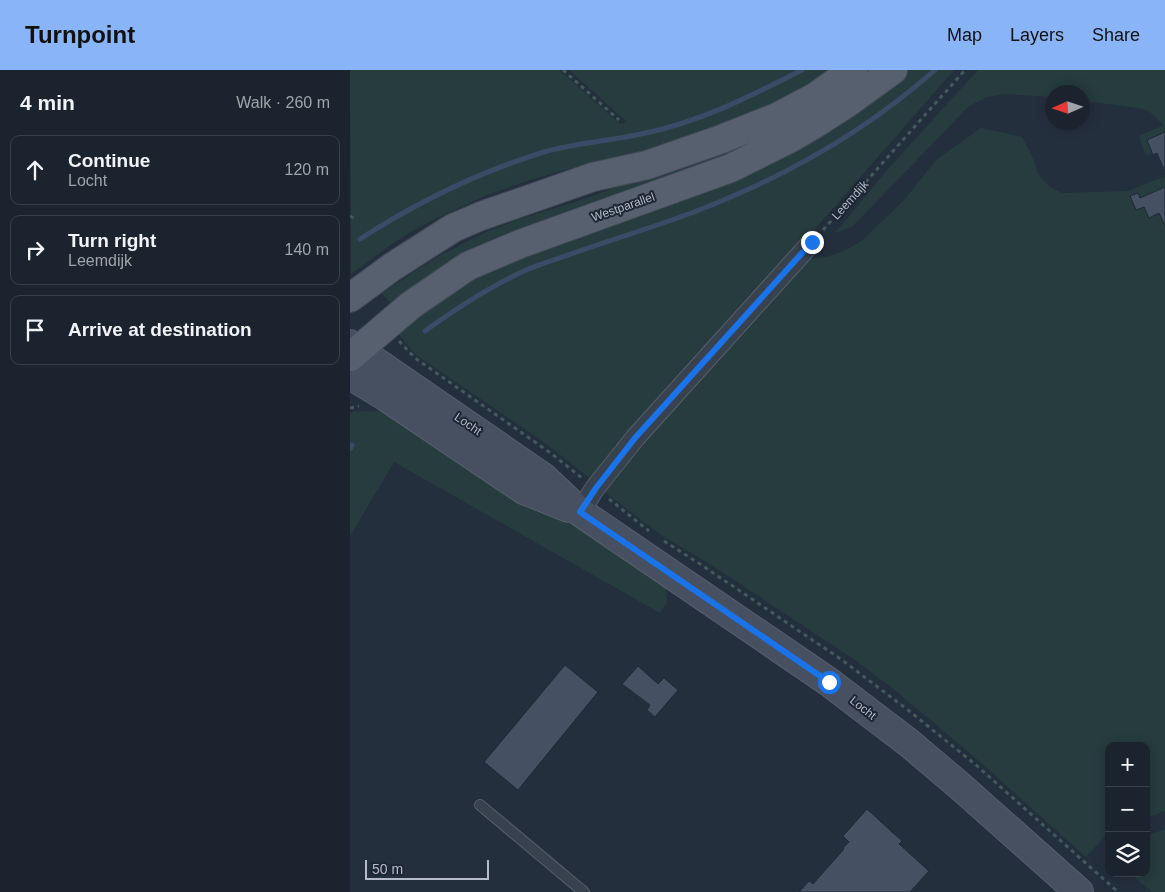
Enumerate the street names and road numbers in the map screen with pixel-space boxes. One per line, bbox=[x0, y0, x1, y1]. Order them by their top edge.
street label: Leemdijk bbox=[829, 177, 872, 223]
street label: Westparallel bbox=[590, 190, 656, 224]
street label: Locht bbox=[452, 410, 485, 438]
street label: Locht bbox=[847, 693, 879, 723]

